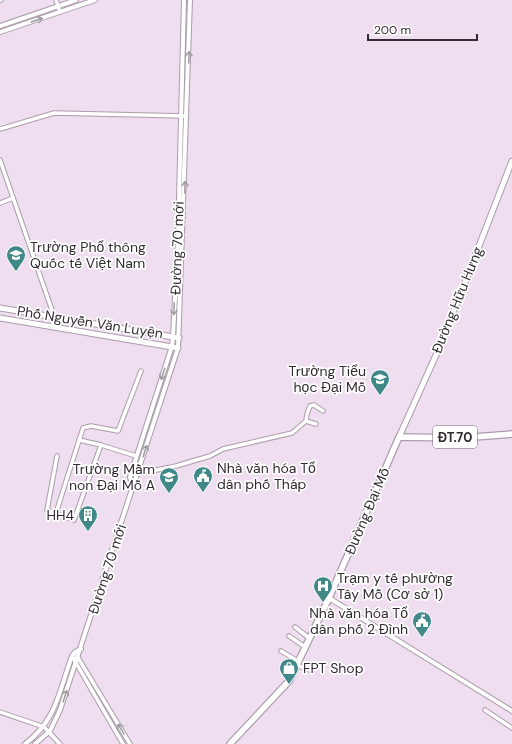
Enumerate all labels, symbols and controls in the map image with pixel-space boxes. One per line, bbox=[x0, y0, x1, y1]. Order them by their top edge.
one-way arrow bbox=[31, 15, 43, 23]
scale bar bbox=[368, 16, 477, 42]
text: 200 m bbox=[374, 22, 411, 38]
one-way arrow bbox=[185, 51, 192, 64]
one-way arrow bbox=[181, 181, 188, 194]
street label: Đường 70 mới bbox=[166, 201, 188, 295]
place label: Trường Phổ thông Quốc tế Việt Nam bbox=[30, 238, 146, 272]
school or university icon: Trường Phổ thông Quốc tế Việt Nam bbox=[5, 244, 27, 272]
street label: Đường Hữu Hưng bbox=[427, 244, 487, 356]
street label: Phố Nguyễn Văn Luyện bbox=[16, 302, 164, 342]
one-way arrow bbox=[170, 302, 178, 315]
place label: Trường Tiểu học Đại Mỗ bbox=[289, 362, 366, 396]
one-way arrow bbox=[159, 367, 166, 380]
school or university icon: Trường Tiểu học Đại Mỗ bbox=[369, 368, 391, 396]
road number: ĐT.70 bbox=[433, 426, 477, 448]
one-way arrow bbox=[142, 445, 149, 458]
place label: Nhà văn hóa Tổ dân phố Tháp bbox=[217, 459, 316, 493]
place label: Trường Mầm non Đại Mỗ A bbox=[69, 460, 155, 494]
public building icon: Nhà văn hóa Tổ dân phố Tháp bbox=[192, 465, 214, 493]
street label: Đường Đại Mỗ bbox=[341, 465, 393, 557]
school or university icon: Trường Mầm non Đại Mỗ A bbox=[158, 466, 180, 494]
building icon: HH4 bbox=[77, 504, 99, 532]
place label: HH4 bbox=[46, 506, 74, 524]
street label: Đường 70 mới bbox=[84, 522, 130, 616]
place label: Trạm y tế phường Tây Mỗ (Cơ sở 1) bbox=[337, 569, 453, 603]
hospital icon: Trạm y tế phường Tây Mỗ (Cơ sở 1) bbox=[312, 575, 334, 603]
place label: Nhà văn hóa Tổ dân phố 2 Đình bbox=[309, 604, 408, 638]
public building icon: Nhà văn hóa Tổ dân phố 2 Đình bbox=[411, 610, 433, 638]
shop icon: FPT Shop bbox=[278, 657, 300, 685]
place label: FPT Shop bbox=[303, 659, 364, 677]
one-way arrow bbox=[62, 689, 69, 702]
one-way arrow bbox=[117, 723, 125, 735]

